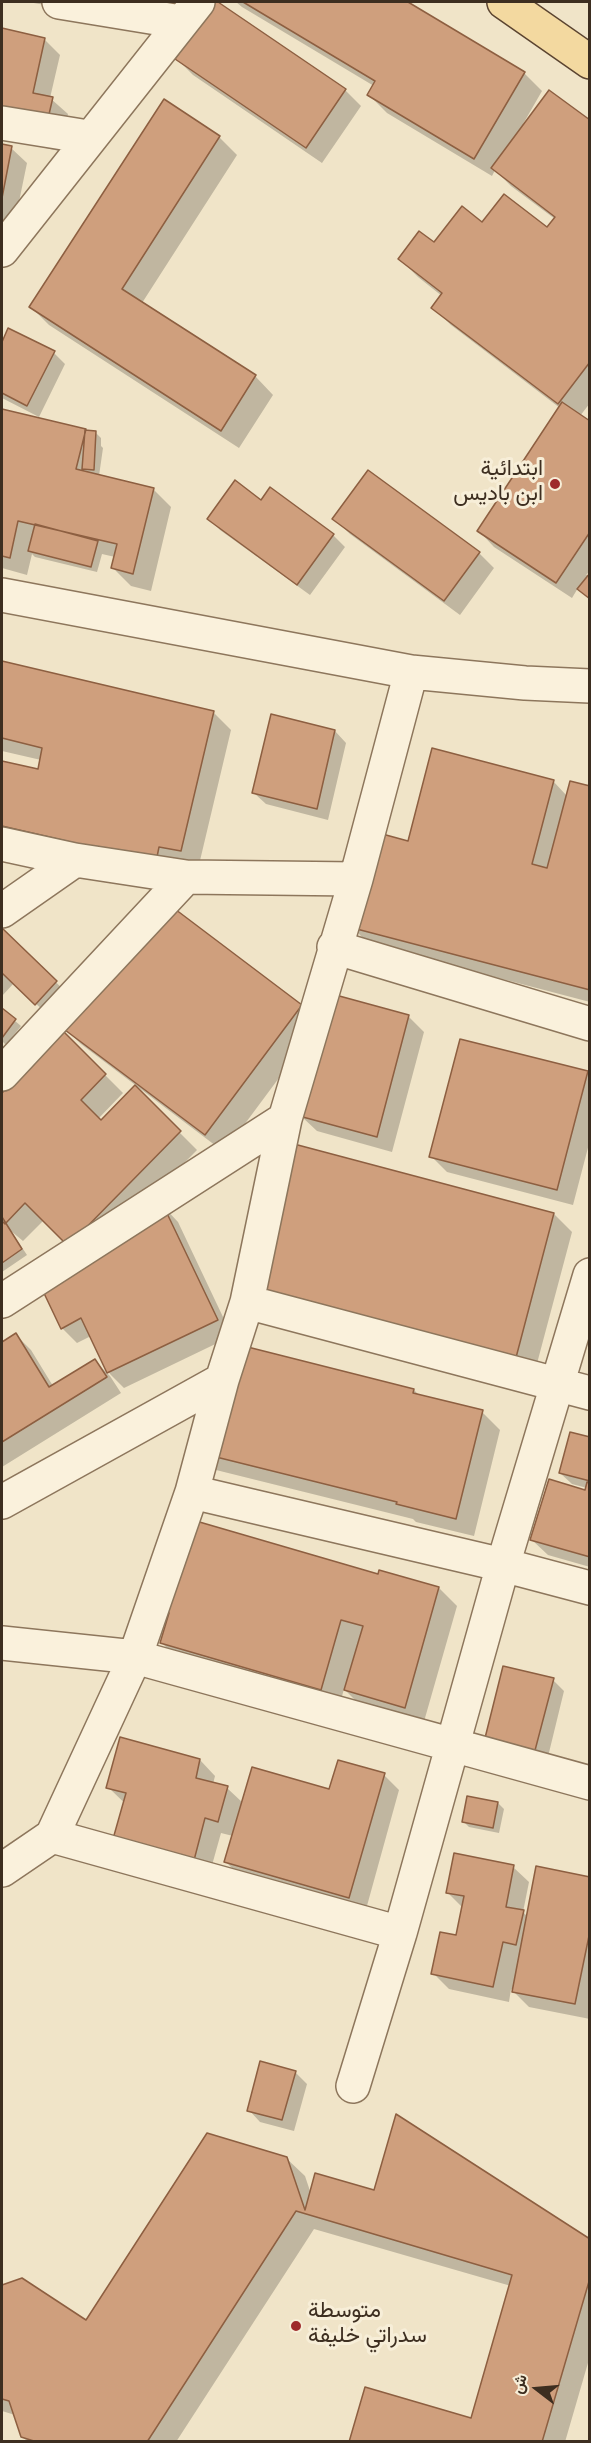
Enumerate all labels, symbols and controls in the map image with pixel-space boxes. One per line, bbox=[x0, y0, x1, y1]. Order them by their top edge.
place label: ابتدائية ابن باديس bbox=[453, 458, 543, 510]
marker: ابتدائية ابن باديس bbox=[548, 477, 562, 491]
place label: متوسطة سدراتي خليفة bbox=[308, 2300, 427, 2352]
marker: متوسطة سدراتي خليفة bbox=[289, 2319, 303, 2333]
north arrow bbox=[507, 2359, 567, 2419]
text: ش bbox=[506, 2371, 534, 2397]

